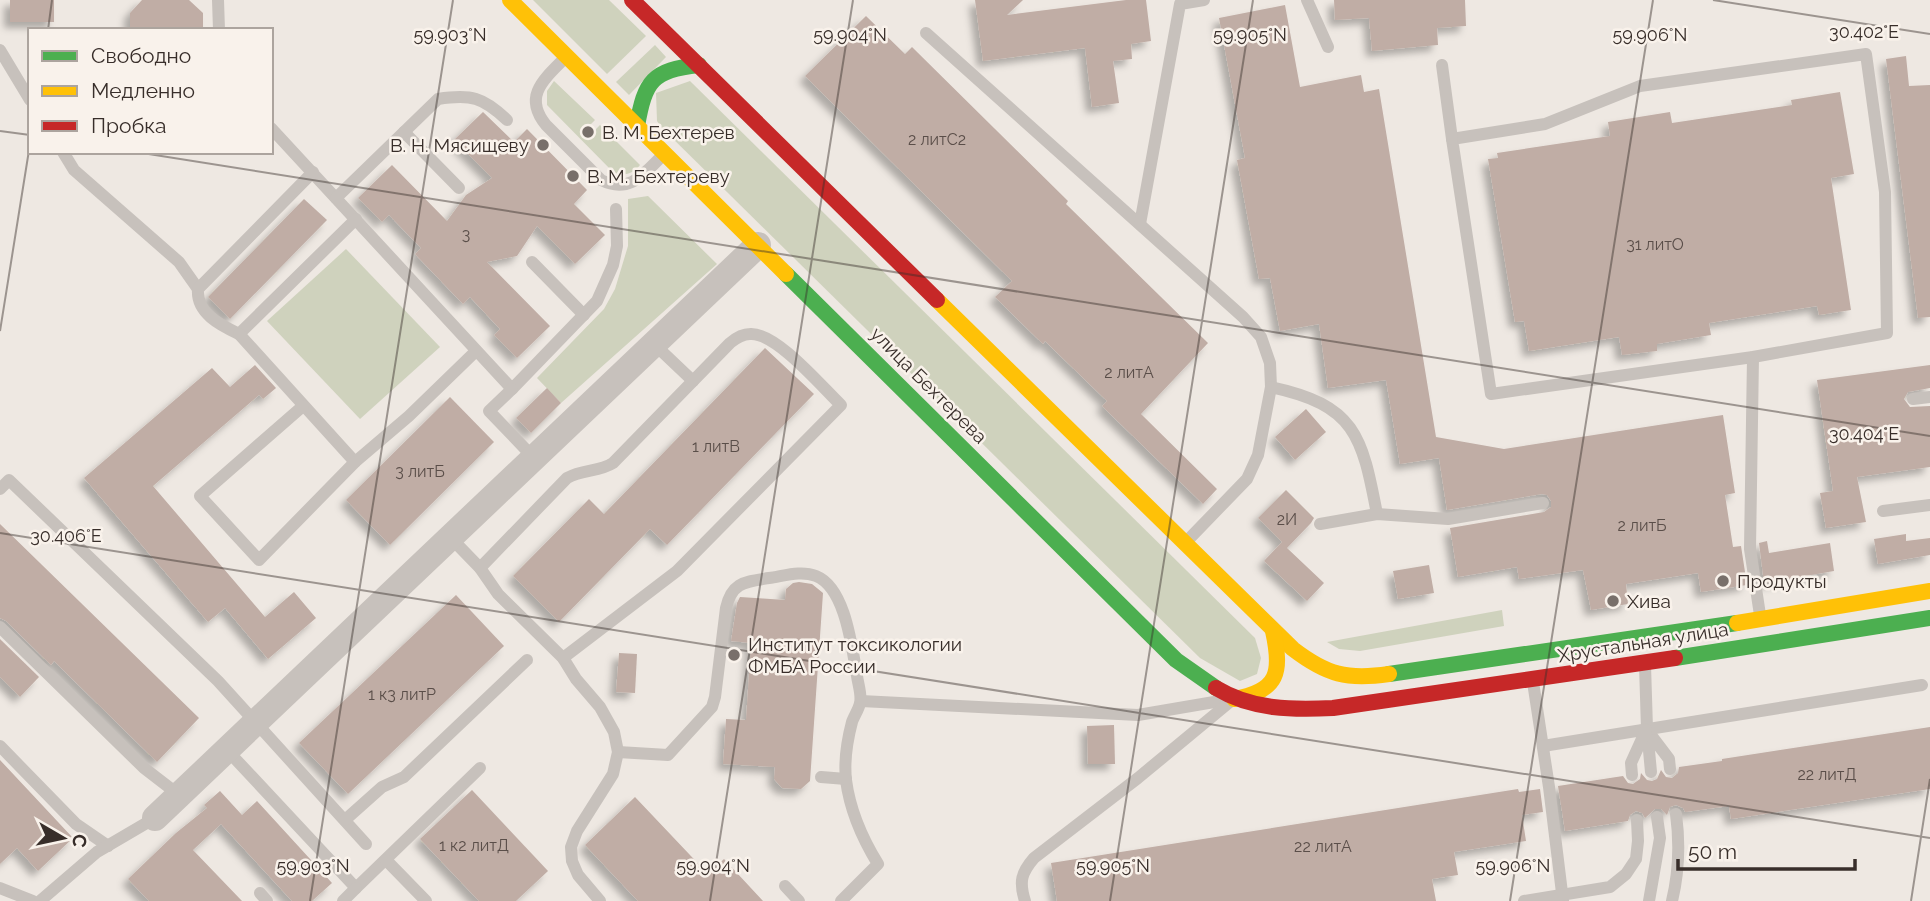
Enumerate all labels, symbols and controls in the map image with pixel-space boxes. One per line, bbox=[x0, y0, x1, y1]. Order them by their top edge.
text: 30.402°E bbox=[1829, 21, 1899, 42]
text: 59.903°N bbox=[413, 24, 487, 45]
text: 59.904°N bbox=[813, 24, 887, 45]
text: 59.905°N bbox=[1213, 24, 1287, 45]
text: 59.906°N bbox=[1613, 24, 1687, 45]
legend bbox=[28, 28, 273, 154]
text: Свободно bbox=[91, 43, 191, 68]
text: Медленно bbox=[91, 78, 195, 103]
text: Пробка bbox=[91, 113, 167, 138]
place label: В. М. Бехтерев bbox=[602, 121, 735, 143]
marker: В. М. Бехтерев bbox=[580, 124, 596, 140]
house number: 2 литС2 bbox=[908, 130, 966, 149]
place label: В. Н. Мясищеву bbox=[390, 134, 529, 156]
marker: В. Н. Мясищеву bbox=[535, 137, 551, 153]
place label: В. М. Бехтереву bbox=[587, 165, 730, 187]
marker: В. М. Бехтереву bbox=[565, 168, 581, 184]
house number: 3 bbox=[462, 225, 470, 244]
house number: 31 литО bbox=[1626, 235, 1684, 254]
street label: улица Бехтерева bbox=[866, 322, 992, 448]
house number: 2 литА bbox=[1104, 363, 1154, 382]
text: 30.404°E bbox=[1829, 423, 1899, 444]
house number: 1 литВ bbox=[692, 437, 740, 456]
house number: 3 литБ bbox=[395, 462, 445, 481]
house number: 2И bbox=[1277, 510, 1297, 529]
house number: 2 литБ bbox=[1617, 516, 1667, 535]
text: 30.406°E bbox=[30, 525, 102, 546]
place label: Продукты bbox=[1737, 570, 1827, 592]
marker: Продукты bbox=[1715, 573, 1731, 589]
place label: Хива bbox=[1627, 590, 1671, 612]
marker: Хива bbox=[1605, 593, 1621, 609]
street label: Хрустальная улица bbox=[1556, 618, 1730, 666]
place label: Институт токсикологии ФМБА России bbox=[748, 633, 962, 677]
marker: Институт токсикологии ФМБА России bbox=[726, 647, 742, 663]
house number: 1 к3 литР bbox=[368, 685, 436, 704]
house number: 22 литД bbox=[1798, 765, 1856, 784]
north arrow bbox=[28, 803, 98, 873]
scale bar bbox=[1678, 828, 1855, 872]
text: С bbox=[68, 832, 92, 849]
house number: 1 к2 литД bbox=[439, 836, 509, 855]
house number: 22 литА bbox=[1294, 837, 1352, 856]
text: 50 m bbox=[1688, 839, 1737, 864]
text: 59.903°N bbox=[276, 855, 350, 876]
text: 59.904°N bbox=[676, 855, 750, 876]
text: 59.905°N bbox=[1076, 855, 1150, 876]
text: 59.906°N bbox=[1476, 855, 1550, 876]

